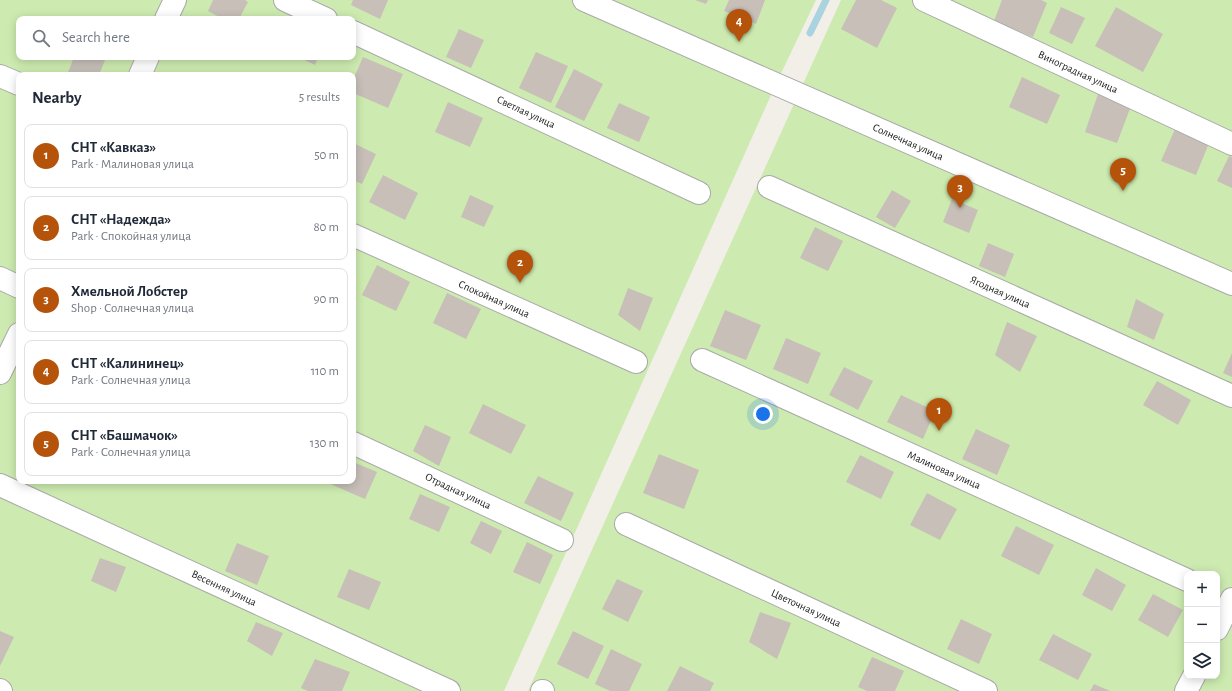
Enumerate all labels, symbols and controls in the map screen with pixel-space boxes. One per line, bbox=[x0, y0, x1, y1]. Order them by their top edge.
pin: 4 bbox=[726, 9, 752, 42]
search box bbox=[16, 16, 356, 60]
icon: search bbox=[30, 27, 52, 49]
text: Search here bbox=[62, 30, 130, 45]
street label: Виноградная улица bbox=[1036, 49, 1120, 95]
text: Nearby bbox=[32, 89, 82, 106]
text: 5 results bbox=[299, 91, 340, 104]
street label: Светлая улица bbox=[495, 94, 557, 130]
street label: Солнечная улица bbox=[871, 122, 945, 162]
text: СНТ «Кавказ» bbox=[71, 140, 156, 155]
text: 1 bbox=[44, 149, 48, 162]
text: 50 m bbox=[314, 149, 339, 162]
text: Park · Малиновая улица bbox=[71, 158, 194, 171]
pin: 5 bbox=[1110, 158, 1136, 191]
pin: 3 bbox=[947, 175, 973, 208]
text: СНТ «Надежда» bbox=[71, 212, 171, 227]
text: 2 bbox=[43, 221, 49, 234]
text: 80 m bbox=[313, 221, 339, 234]
text: Park · Спокойная улица bbox=[71, 230, 191, 243]
pin: 2 bbox=[507, 250, 533, 283]
street label: Ягодная улица bbox=[968, 274, 1032, 310]
street label: Спокойная улица bbox=[457, 278, 531, 320]
text: Хмельной Лобстер bbox=[71, 284, 188, 299]
text: 3 bbox=[43, 293, 49, 306]
text: 90 m bbox=[313, 293, 339, 306]
text: Shop · Солнечная улица bbox=[71, 302, 194, 315]
text: СНТ «Калининец» bbox=[71, 356, 184, 371]
text: 4 bbox=[43, 365, 49, 378]
text: 110 m bbox=[311, 365, 339, 378]
text: Park · Солнечная улица bbox=[71, 374, 191, 387]
pin: 1 bbox=[926, 398, 952, 431]
your location bbox=[753, 404, 773, 424]
text: СНТ «Башмачок» bbox=[71, 428, 178, 443]
text: 5 bbox=[43, 437, 49, 450]
text: 130 m bbox=[310, 437, 339, 450]
text: Park · Солнечная улица bbox=[71, 446, 191, 459]
street label: Малиновая улица bbox=[906, 449, 982, 491]
street label: Отрадная улица bbox=[423, 471, 493, 511]
street label: Весенняя улица bbox=[190, 568, 258, 608]
map controls bbox=[1184, 571, 1220, 679]
button: + bbox=[1184, 571, 1220, 607]
street label: Цветочная улица bbox=[769, 587, 843, 629]
button: − bbox=[1184, 607, 1220, 643]
button: layers bbox=[1184, 643, 1220, 679]

